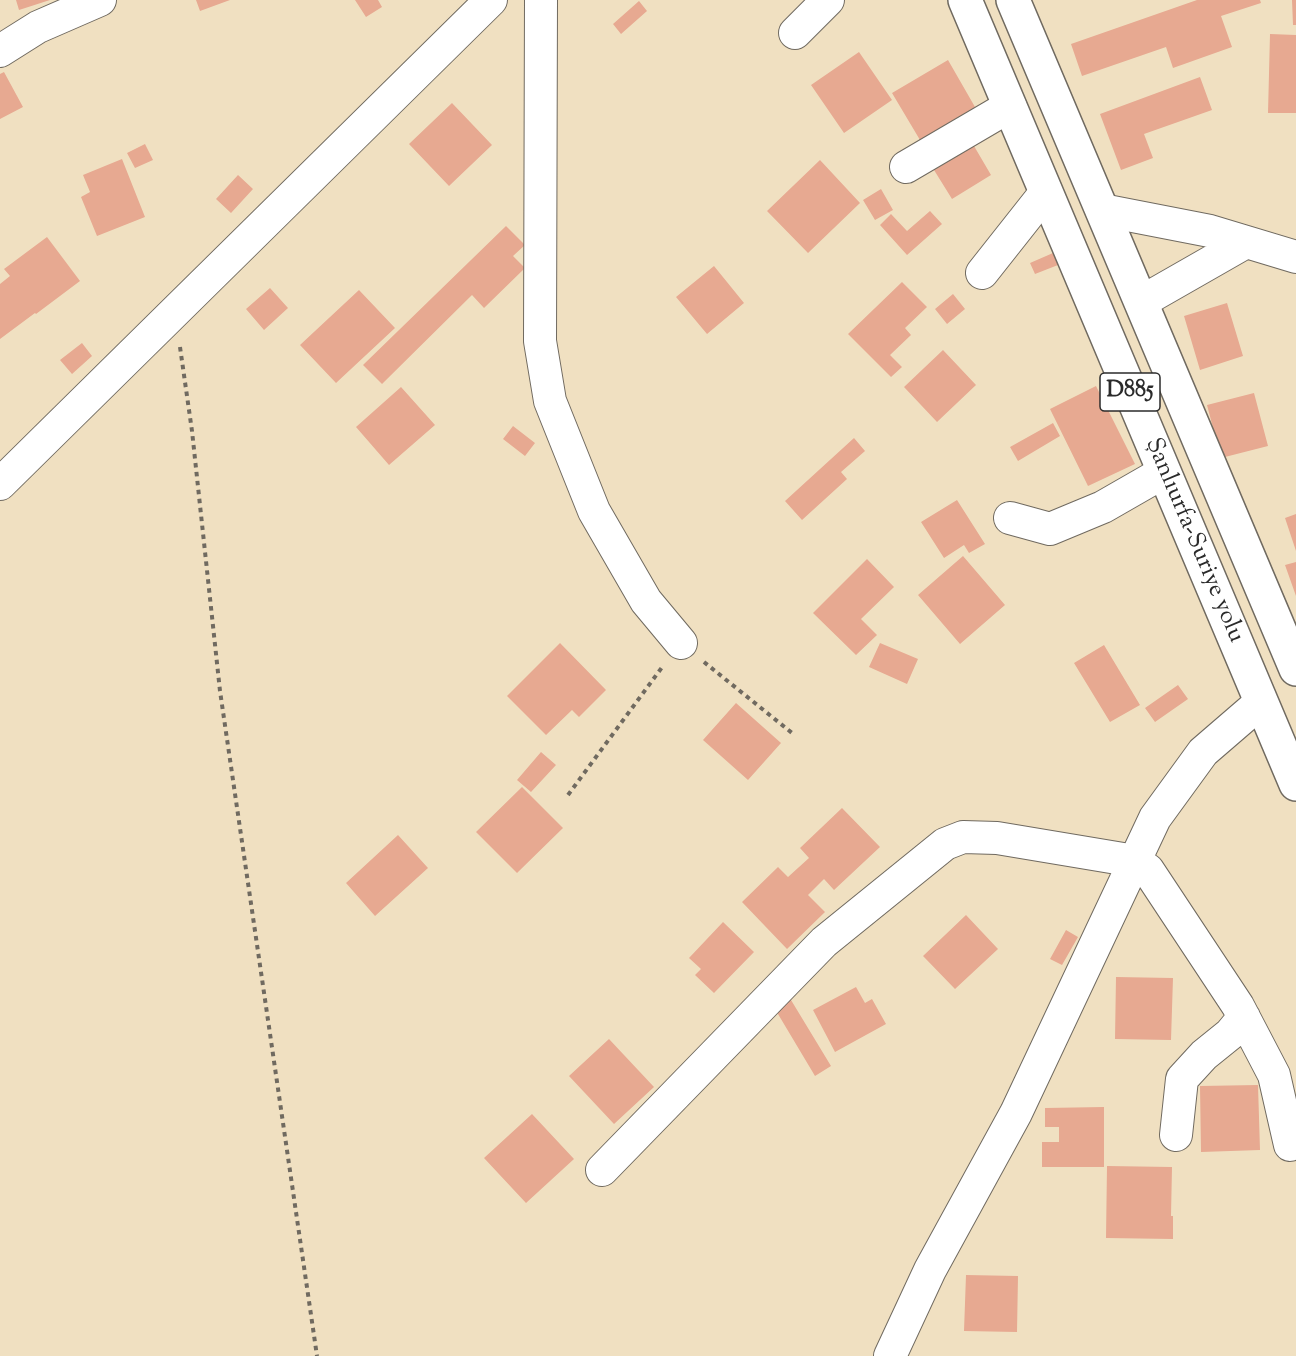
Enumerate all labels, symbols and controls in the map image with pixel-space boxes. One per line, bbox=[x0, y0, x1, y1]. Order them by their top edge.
road number: D885 bbox=[1100, 373, 1160, 411]
street label: Şanlıurfa-Suriye yolu bbox=[1137, 434, 1249, 648]

